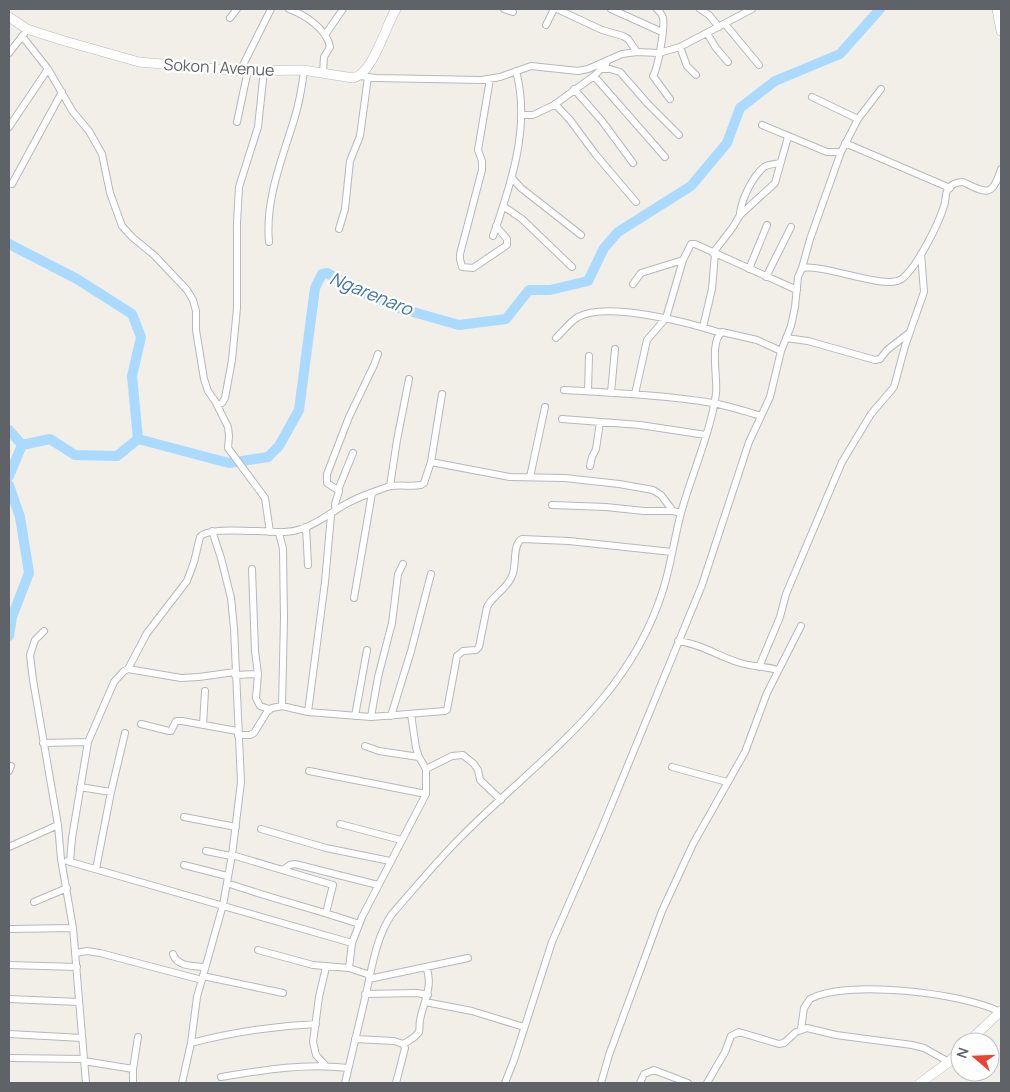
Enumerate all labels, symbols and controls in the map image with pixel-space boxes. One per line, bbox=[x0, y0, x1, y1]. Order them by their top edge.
street label: Sokon I Avenue bbox=[163, 53, 275, 81]
water label: Ngarenaro bbox=[326, 266, 418, 321]
north arrow bbox=[950, 1032, 1000, 1082]
text: N bbox=[952, 1045, 973, 1060]

